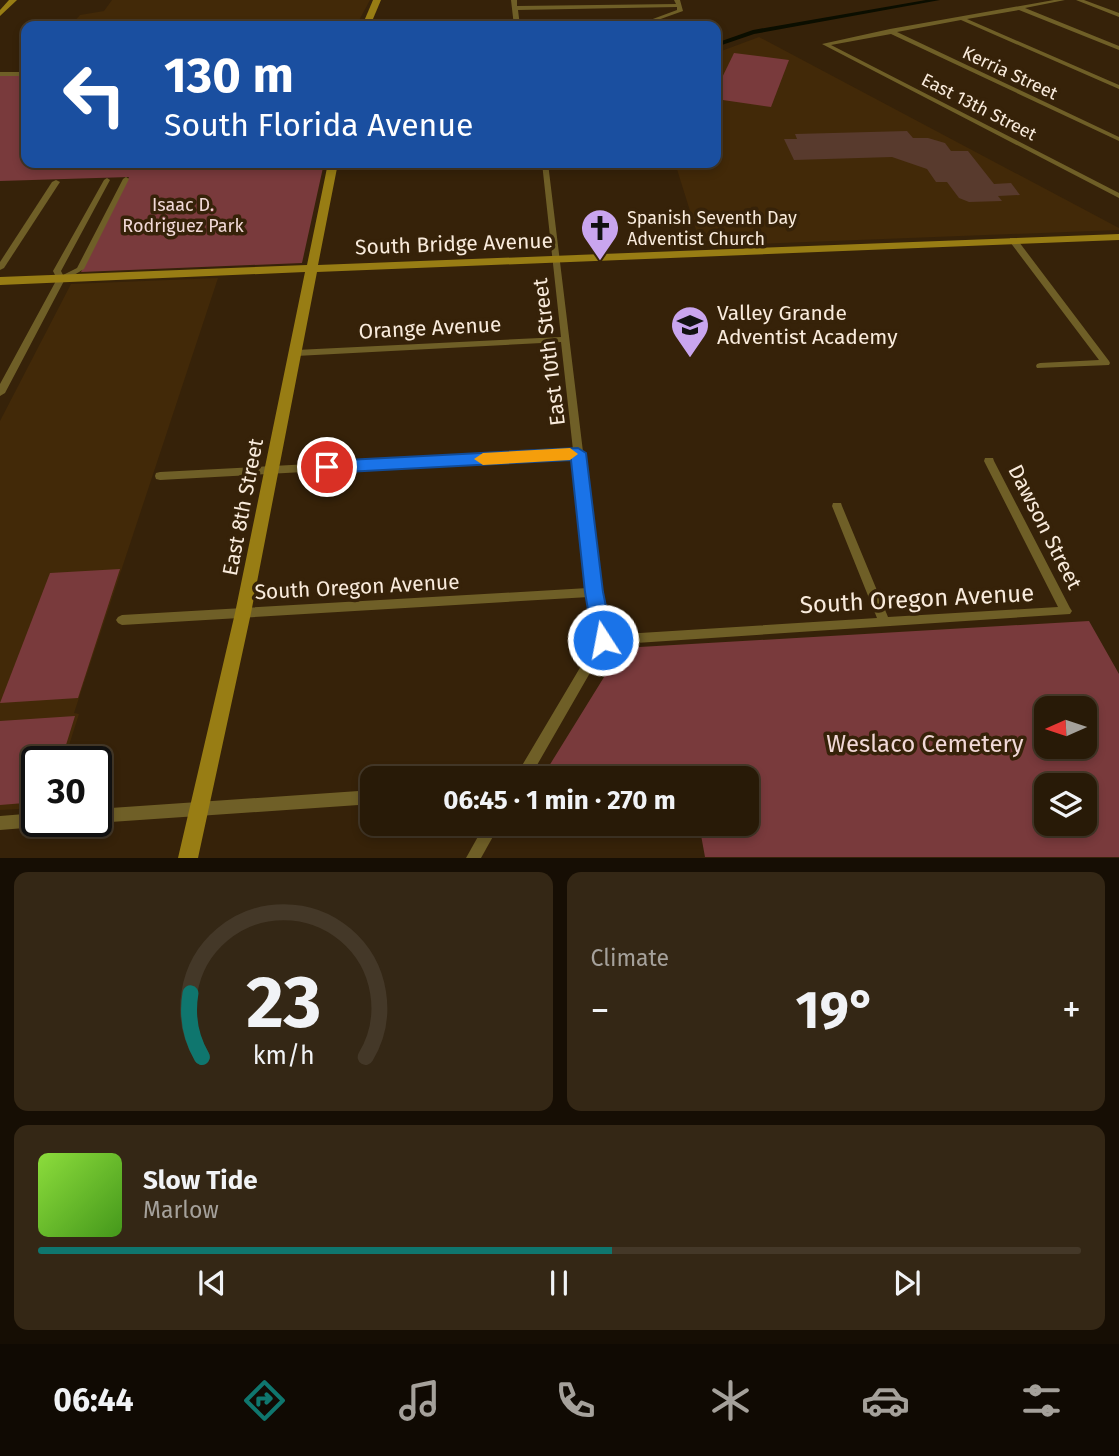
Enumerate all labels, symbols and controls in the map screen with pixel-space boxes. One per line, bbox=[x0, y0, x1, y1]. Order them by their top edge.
street label: Kerria Street bbox=[959, 41, 1062, 105]
text: 130 m bbox=[164, 46, 294, 105]
icon: left bbox=[49, 49, 140, 140]
street label: East 13th Street bbox=[918, 69, 1041, 146]
text: South Florida Avenue bbox=[164, 106, 473, 144]
park label: Isaac D. Rodriguez Park bbox=[122, 194, 244, 237]
church icon: Spanish Seventh Day Adventist Church bbox=[579, 207, 621, 262]
place label: Spanish Seventh Day Adventist Church bbox=[627, 207, 797, 250]
street label: South Bridge Avenue bbox=[355, 228, 553, 260]
street label: East 10th Street bbox=[527, 276, 571, 427]
place label: Valley Grande Adventist Academy bbox=[717, 300, 898, 350]
school or university icon: Valley Grande Adventist Academy bbox=[669, 304, 711, 359]
street label: Orange Avenue bbox=[358, 311, 502, 345]
street label: East 8th Street bbox=[217, 436, 269, 578]
pin bbox=[297, 437, 357, 497]
icon: arrive bbox=[308, 448, 346, 486]
street label: Dawson Street bbox=[1002, 460, 1088, 594]
street label: South Oregon Avenue bbox=[254, 569, 460, 605]
street label: South Oregon Avenue bbox=[799, 579, 1035, 619]
position arrow bbox=[566, 603, 640, 677]
north arrow bbox=[1034, 696, 1097, 760]
map controls bbox=[1034, 696, 1097, 836]
park label: Weslaco Cemetery bbox=[826, 730, 1024, 758]
speed limit sign: 30 bbox=[21, 746, 112, 837]
button: layers bbox=[1034, 773, 1097, 836]
text: 06:45 · 1 min · 270 m bbox=[443, 785, 676, 816]
text: Climate bbox=[591, 944, 669, 972]
text: 23 bbox=[246, 960, 321, 1047]
text: 19° bbox=[796, 979, 876, 1042]
text: − bbox=[591, 987, 610, 1033]
text: + bbox=[1062, 987, 1081, 1033]
text: km/h bbox=[252, 1041, 314, 1071]
text: Slow Tide bbox=[143, 1165, 258, 1196]
text: Marlow bbox=[143, 1196, 219, 1224]
icon: previous bbox=[193, 1264, 231, 1302]
icon: pause bbox=[540, 1264, 578, 1302]
icon: next bbox=[888, 1264, 926, 1302]
icon: directions bbox=[240, 1376, 289, 1425]
icon: music bbox=[395, 1376, 444, 1425]
icon: phone bbox=[551, 1376, 600, 1425]
icon: climate bbox=[706, 1376, 755, 1425]
icon: car bbox=[861, 1376, 910, 1425]
icon: filters bbox=[1017, 1376, 1066, 1425]
text: 06:44 bbox=[53, 1381, 134, 1419]

